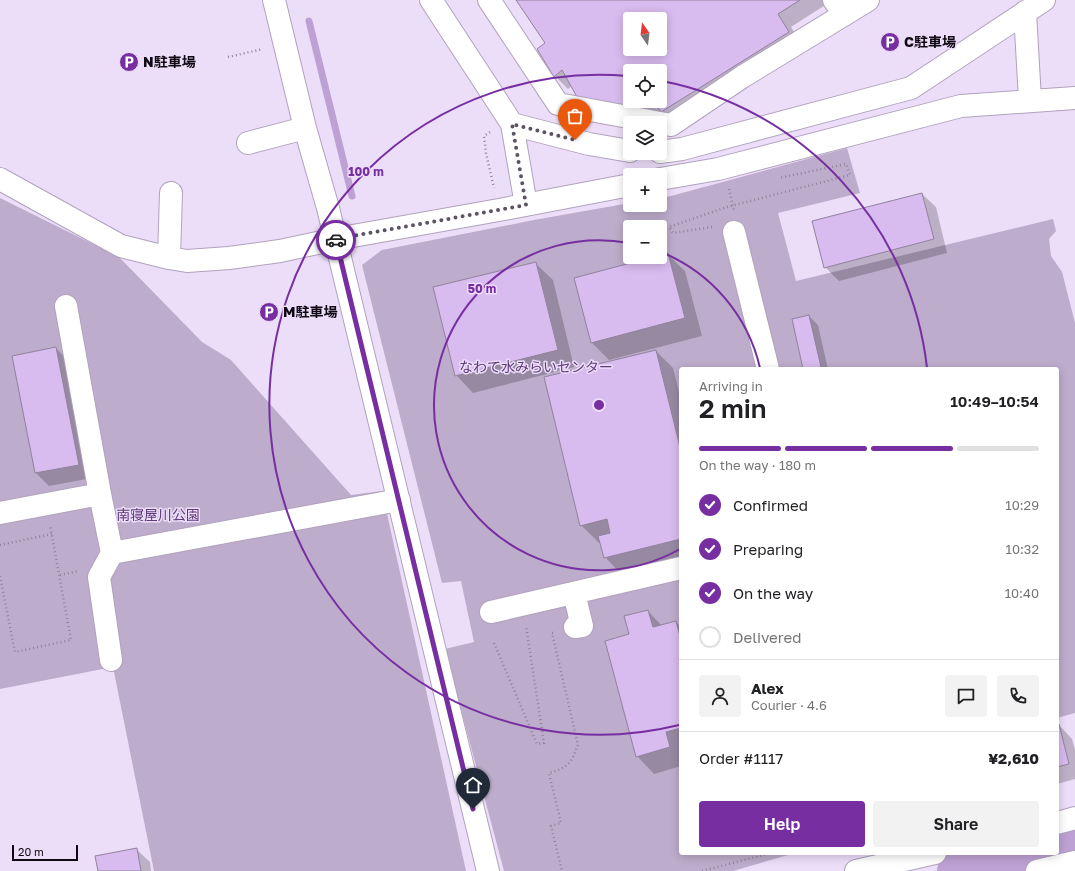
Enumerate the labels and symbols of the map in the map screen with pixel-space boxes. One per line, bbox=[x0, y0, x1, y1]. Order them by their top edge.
north arrow bbox=[623, 12, 667, 56]
parking icon: C駐車場 bbox=[879, 31, 901, 53]
place label: C駐車場 bbox=[904, 33, 956, 50]
parking icon: N駐車場 bbox=[118, 51, 140, 73]
place label: N駐車場 bbox=[143, 53, 196, 70]
pin bbox=[558, 99, 592, 140]
text: 100 m bbox=[348, 164, 384, 179]
courier bbox=[316, 220, 356, 260]
text: 50 m bbox=[468, 281, 496, 296]
parking icon: M駐車場 bbox=[258, 301, 280, 323]
place label: M駐車場 bbox=[283, 303, 337, 320]
park label: なわて水みらいセンター bbox=[459, 358, 613, 375]
centre of rings bbox=[592, 398, 606, 412]
park label: 南寝屋川公園 bbox=[116, 506, 200, 523]
pin bbox=[456, 768, 490, 809]
scale bar bbox=[12, 843, 78, 862]

